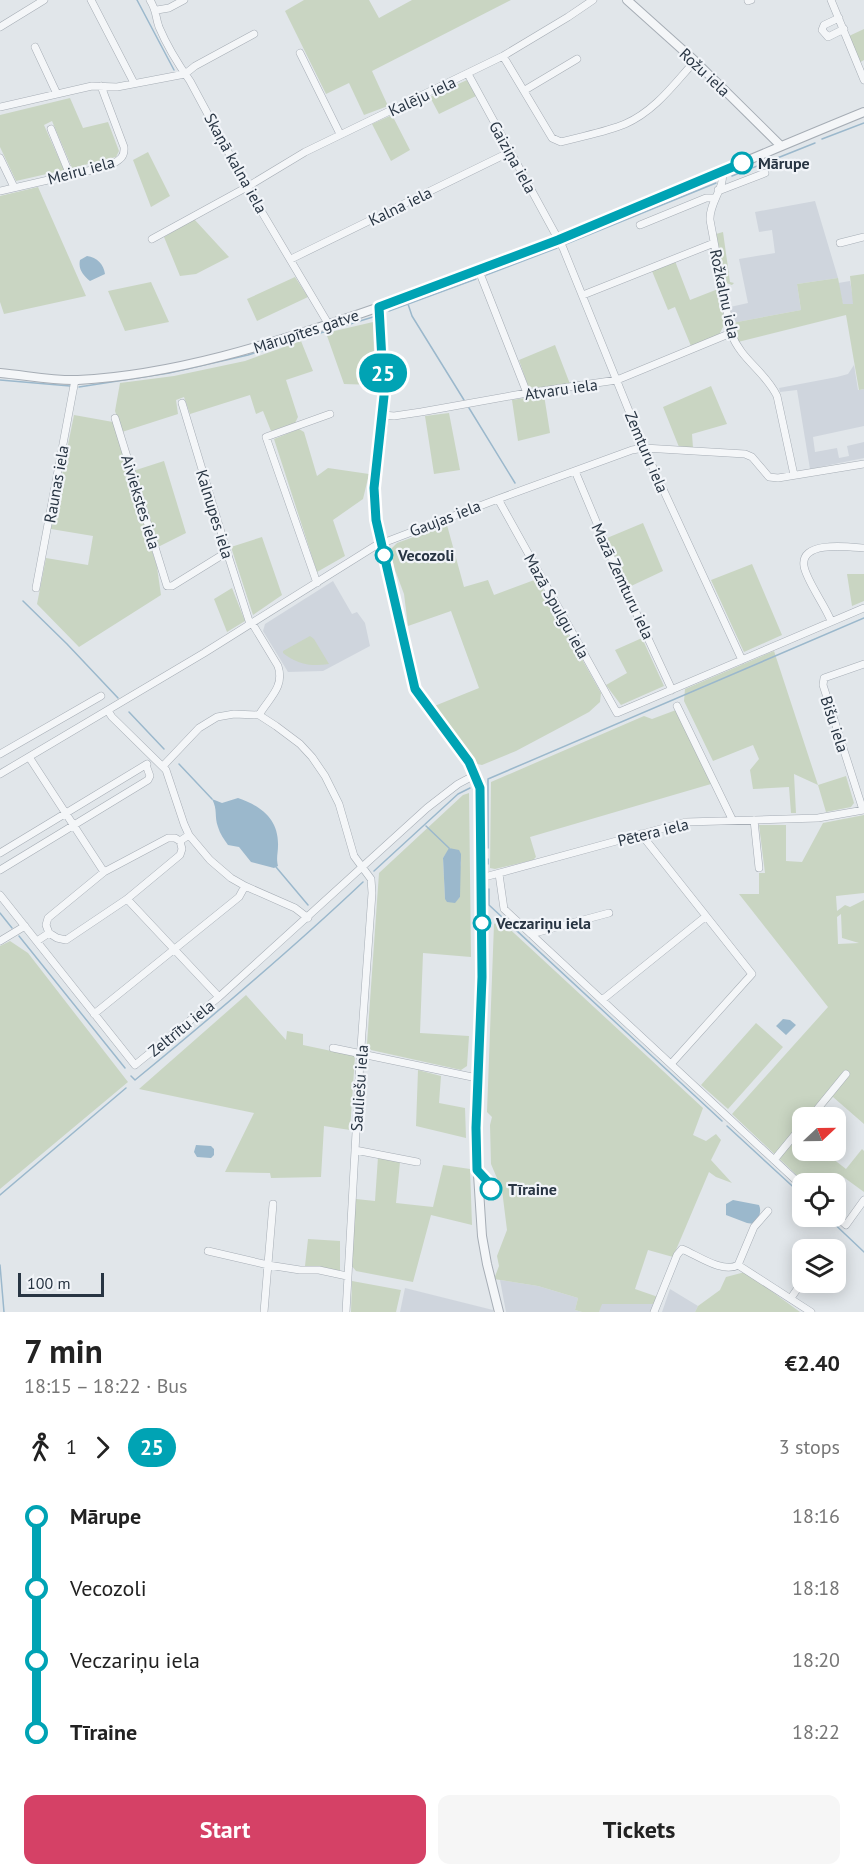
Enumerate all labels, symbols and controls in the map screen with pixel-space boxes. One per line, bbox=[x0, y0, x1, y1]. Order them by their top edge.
street label: Rožu iela bbox=[675, 43, 735, 101]
street label: Kalēju iela bbox=[385, 72, 459, 120]
street label: Skaņā kalna iela bbox=[200, 109, 272, 217]
street label: Gaiziņa iela bbox=[485, 117, 541, 197]
street label: Meiru iela bbox=[45, 151, 117, 189]
marker: Mārupe bbox=[731, 152, 753, 174]
place label: Mārupe bbox=[758, 153, 810, 173]
street label: Kalna iela bbox=[365, 182, 435, 230]
street label: Rožkalnu iela bbox=[706, 247, 744, 341]
street label: Mārupītes gatve bbox=[251, 305, 361, 357]
line badge: 25 bbox=[356, 354, 410, 392]
text: 25 bbox=[371, 360, 395, 387]
street label: Atvaru iela bbox=[523, 374, 599, 404]
street label: Zemturu iela bbox=[621, 408, 673, 496]
street label: Raunas iela bbox=[39, 444, 73, 524]
street label: Aiviekstes iela bbox=[117, 452, 165, 552]
street label: Kalnupes iela bbox=[192, 467, 238, 561]
street label: Gaujas iela bbox=[407, 495, 483, 541]
street label: Mazā Zemturu iela bbox=[587, 520, 659, 642]
place label: Vecozoli bbox=[397, 545, 454, 565]
marker: Vecozoli bbox=[375, 546, 393, 564]
street label: Mazā Spulgu iela bbox=[520, 550, 594, 662]
street label: Bišu iela bbox=[816, 693, 854, 755]
street label: Pētera iela bbox=[615, 814, 691, 850]
place label: Veczariņu iela bbox=[495, 913, 591, 934]
marker: Veczariņu iela bbox=[473, 914, 491, 932]
street label: Zeltrītu iela bbox=[144, 995, 218, 1061]
street label: Sauliešu iela bbox=[346, 1044, 372, 1132]
north arrow bbox=[792, 1107, 846, 1161]
map controls bbox=[792, 1107, 846, 1293]
button: locate bbox=[792, 1173, 846, 1227]
marker: Tīraine bbox=[480, 1178, 502, 1200]
place label: Tīraine bbox=[508, 1179, 557, 1199]
button: layers bbox=[792, 1239, 846, 1293]
scale bar bbox=[18, 1270, 104, 1298]
text: 100 m bbox=[27, 1273, 70, 1293]
text: 7 min bbox=[24, 1329, 103, 1372]
text: €2.40 bbox=[785, 1349, 840, 1377]
text: 18:15 – 18:22 · Bus bbox=[24, 1373, 188, 1399]
icon: walk bbox=[24, 1431, 57, 1464]
icon: forward bbox=[86, 1431, 119, 1464]
text: 1 bbox=[66, 1434, 77, 1460]
text: 25 bbox=[140, 1434, 164, 1461]
text: 3 stops bbox=[779, 1434, 840, 1460]
text: Mārupe bbox=[70, 1502, 141, 1530]
text: 18:16 bbox=[792, 1503, 840, 1529]
text: Vecozoli bbox=[70, 1574, 147, 1602]
text: 18:18 bbox=[792, 1575, 840, 1601]
text: Veczariņu iela bbox=[70, 1646, 200, 1674]
text: 18:20 bbox=[792, 1647, 840, 1673]
text: Tīraine bbox=[70, 1718, 137, 1746]
text: 18:22 bbox=[792, 1719, 840, 1745]
button: Start bbox=[24, 1795, 426, 1864]
button: Tickets bbox=[438, 1795, 840, 1864]

